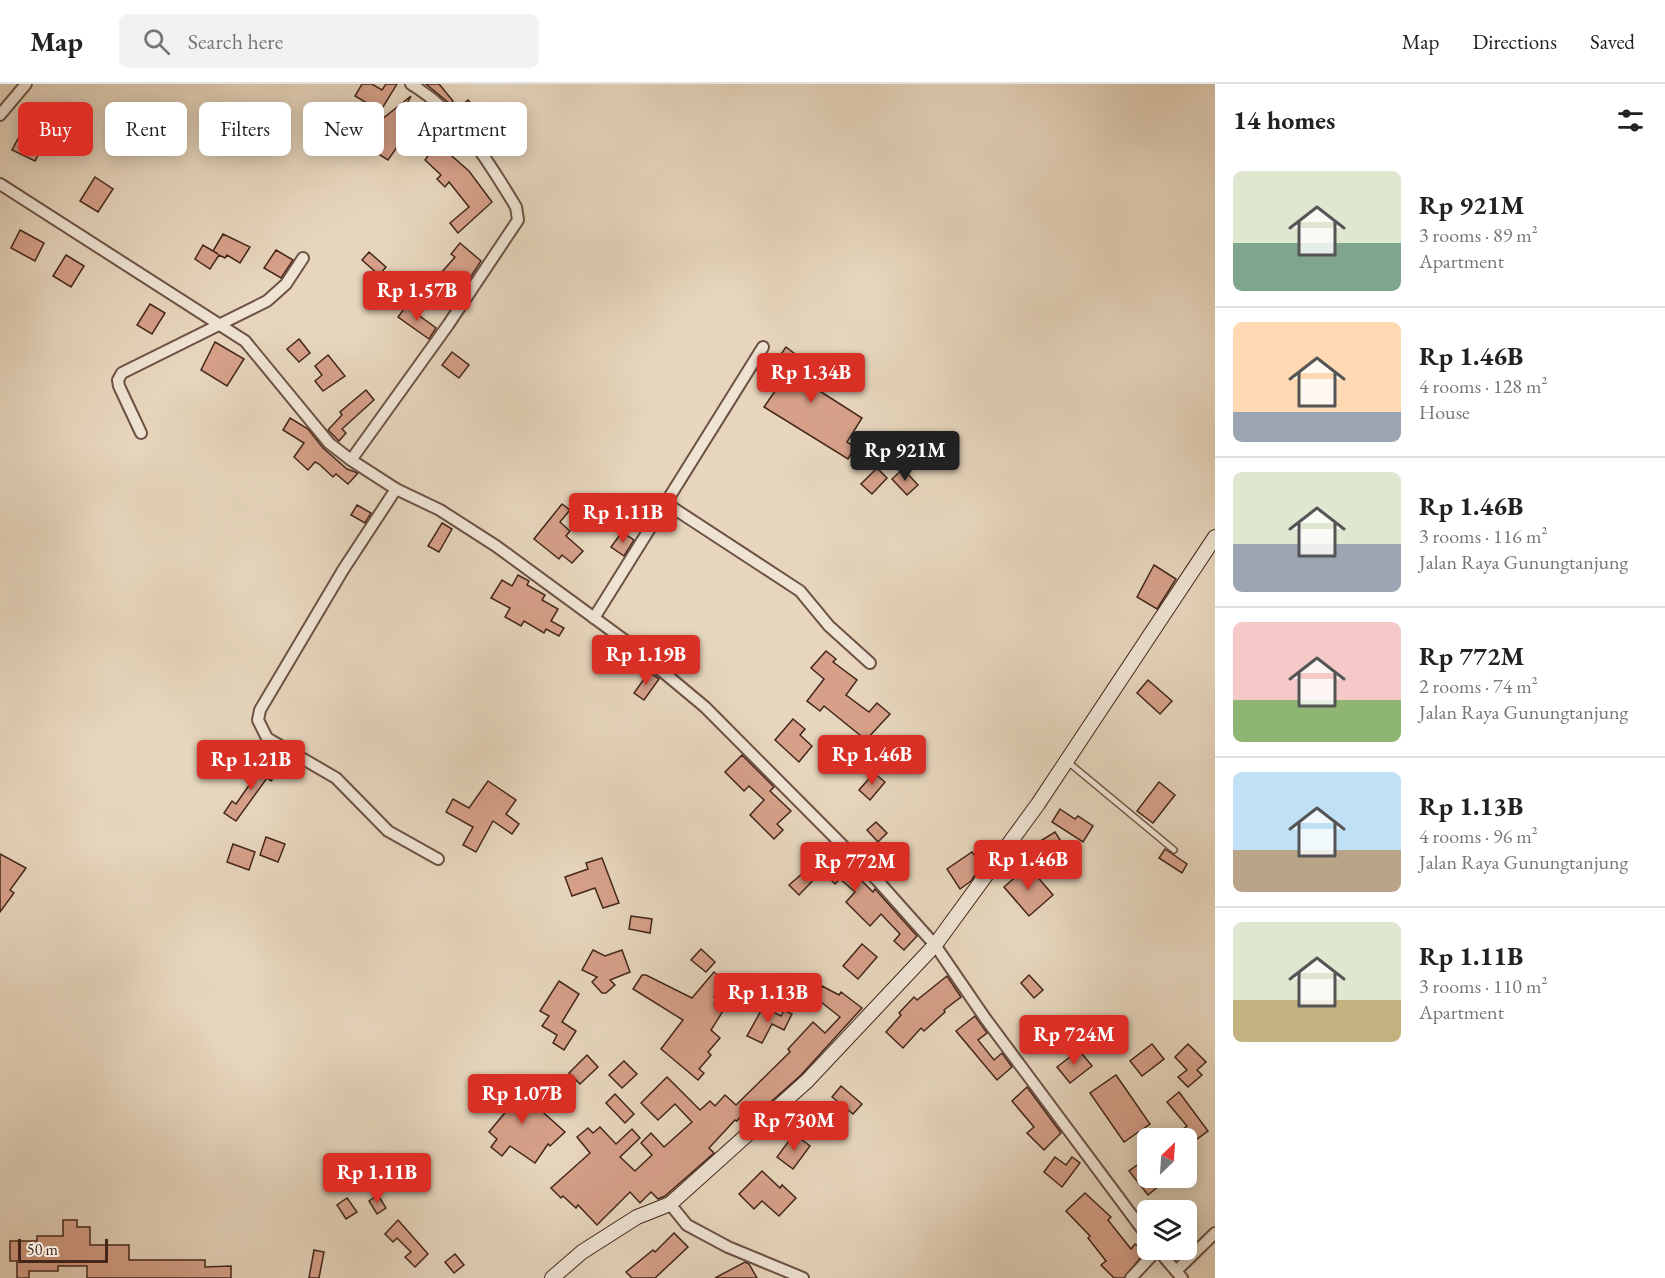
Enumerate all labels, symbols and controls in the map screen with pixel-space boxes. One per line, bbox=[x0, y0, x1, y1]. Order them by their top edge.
search box bbox=[119, 14, 539, 68]
text: Map bbox=[30, 23, 83, 59]
icon: search bbox=[140, 25, 173, 58]
text: Search here bbox=[188, 27, 283, 56]
text: Map bbox=[1402, 28, 1439, 55]
text: Directions bbox=[1472, 28, 1557, 55]
text: Saved bbox=[1590, 28, 1635, 55]
chip: Buy bbox=[18, 102, 93, 156]
chip: Rent bbox=[105, 102, 187, 156]
chip: Filters bbox=[199, 102, 291, 156]
chip: New bbox=[303, 102, 384, 156]
chip: Apartment bbox=[396, 102, 527, 156]
text: 14 homes bbox=[1233, 103, 1335, 137]
icon: filters bbox=[1614, 104, 1647, 137]
text: Rp 921M bbox=[1419, 188, 1524, 222]
icon: home bbox=[1281, 195, 1353, 267]
text: 3 rooms · 89 m² bbox=[1419, 222, 1538, 248]
text: Apartment bbox=[1419, 248, 1504, 274]
pin: Rp 1.57B bbox=[355, 271, 479, 322]
text: Rp 1.57B bbox=[377, 277, 457, 303]
text: Rp 1.46B bbox=[1419, 339, 1523, 373]
icon: home bbox=[1281, 346, 1353, 418]
pin: Rp 1.34B bbox=[749, 353, 873, 404]
text: Rp 1.34B bbox=[771, 359, 851, 385]
text: 4 rooms · 128 m² bbox=[1419, 373, 1547, 399]
text: House bbox=[1419, 399, 1470, 425]
pin: Rp 921M bbox=[850, 431, 960, 482]
text: Rp 921M bbox=[864, 437, 946, 463]
text: Rp 1.46B bbox=[1419, 489, 1523, 523]
pin: Rp 1.11B bbox=[561, 493, 685, 544]
icon: home bbox=[1281, 496, 1353, 568]
text: Rp 1.11B bbox=[583, 499, 663, 525]
text: 3 rooms · 116 m² bbox=[1419, 523, 1547, 549]
text: Jalan Raya Gunungtanjung bbox=[1419, 549, 1628, 575]
pin: Rp 1.19B bbox=[584, 635, 708, 686]
text: Rp 772M bbox=[1419, 639, 1524, 673]
text: Rp 1.19B bbox=[606, 641, 686, 667]
icon: home bbox=[1281, 646, 1353, 718]
text: 2 rooms · 74 m² bbox=[1419, 673, 1538, 699]
text: Jalan Raya Gunungtanjung bbox=[1419, 699, 1628, 725]
pin: Rp 1.46B bbox=[810, 735, 934, 786]
pin: Rp 1.21B bbox=[189, 740, 313, 791]
text: Rp 1.46B bbox=[832, 741, 912, 767]
text: Rp 1.21B bbox=[211, 746, 291, 772]
text: Rp 1.13B bbox=[1419, 789, 1523, 823]
icon: home bbox=[1281, 796, 1353, 868]
text: 4 rooms · 96 m² bbox=[1419, 823, 1538, 849]
pin: Rp 1.46B bbox=[966, 840, 1090, 891]
pin: Rp 772M bbox=[800, 842, 910, 893]
text: Rp 1.46B bbox=[988, 846, 1068, 872]
text: Rp 772M bbox=[814, 848, 896, 874]
text: Jalan Raya Gunungtanjung bbox=[1419, 849, 1628, 875]
text: Rp 1.11B bbox=[1419, 939, 1523, 973]
icon: home bbox=[1281, 946, 1353, 1018]
pin: Rp 1.13B bbox=[706, 973, 830, 1024]
text: 3 rooms · 110 m² bbox=[1419, 973, 1547, 999]
text: Rp 1.13B bbox=[728, 979, 808, 1005]
text: Apartment bbox=[1419, 999, 1504, 1025]
pin: Rp 724M bbox=[1019, 1015, 1129, 1066]
text: Rp 724M bbox=[1033, 1021, 1115, 1047]
pin: Rp 1.07B bbox=[460, 1074, 584, 1125]
text: Rp 1.07B bbox=[482, 1080, 562, 1106]
pin: Rp 730M bbox=[739, 1101, 849, 1152]
text: Rp 730M bbox=[753, 1107, 835, 1133]
north arrow bbox=[1137, 1128, 1197, 1188]
map controls bbox=[1137, 1128, 1197, 1260]
pin: Rp 1.11B bbox=[315, 1153, 439, 1204]
text: Rp 1.11B bbox=[337, 1159, 417, 1185]
button: layers bbox=[1137, 1200, 1197, 1260]
scale bar bbox=[18, 1236, 108, 1264]
text: 50 m bbox=[27, 1239, 58, 1260]

